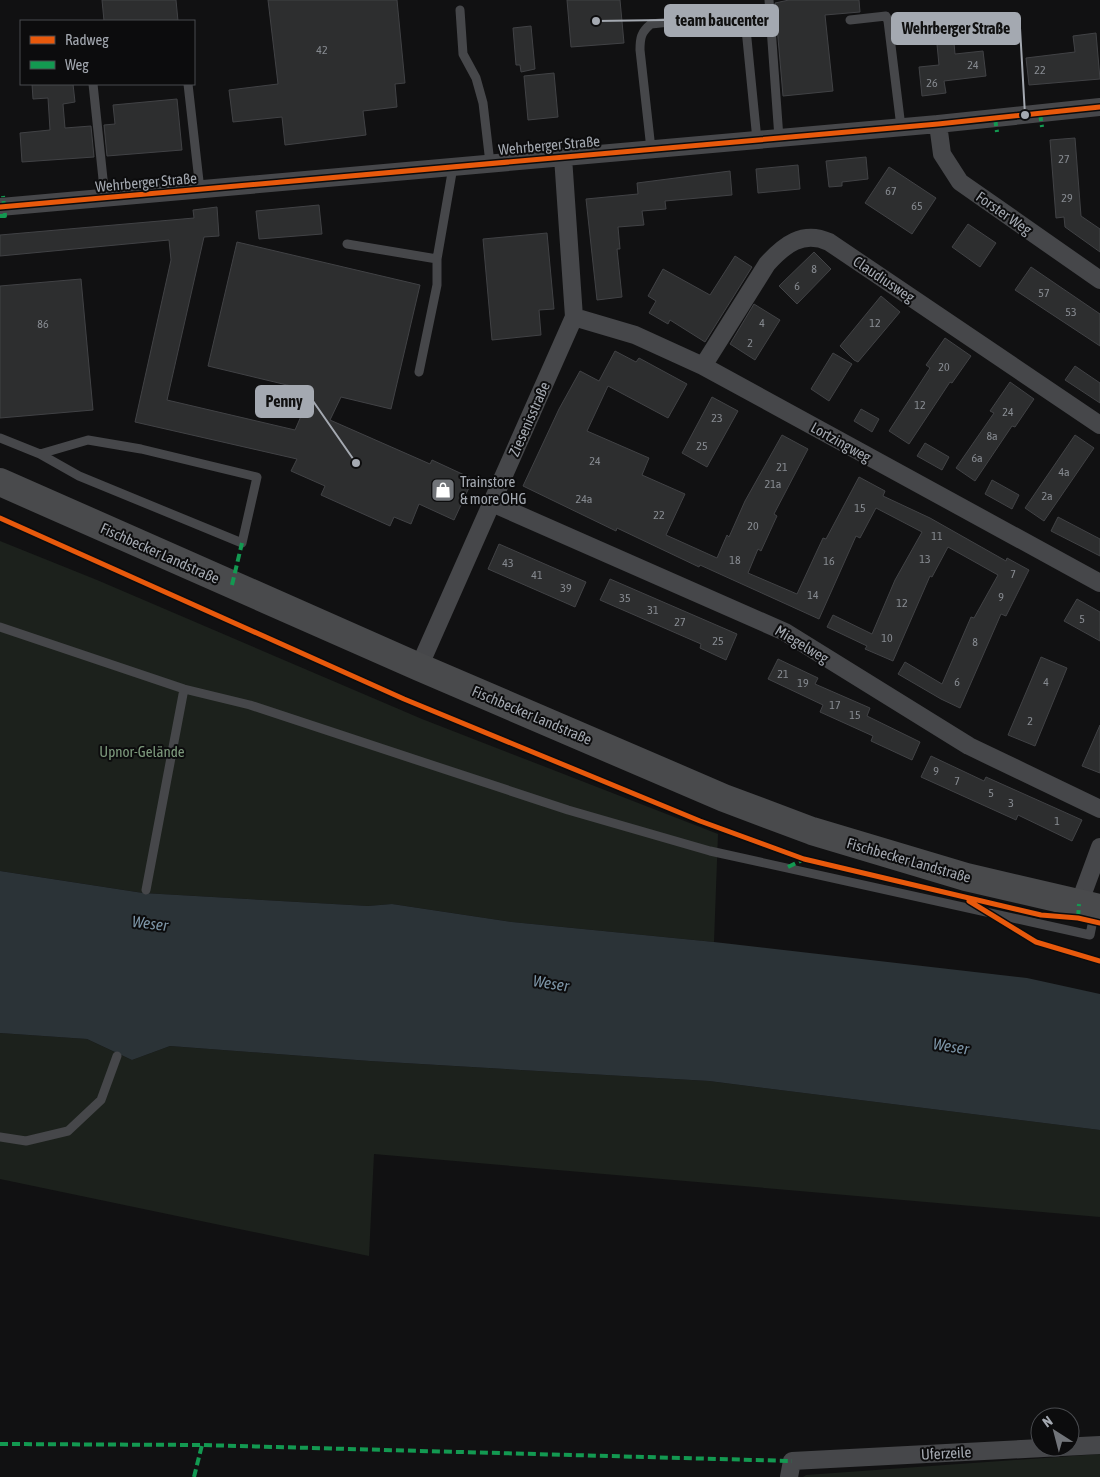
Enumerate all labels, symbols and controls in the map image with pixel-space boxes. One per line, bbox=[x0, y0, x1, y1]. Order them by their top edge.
callout: team baucenter bbox=[665, 5, 778, 36]
text: team baucenter bbox=[675, 11, 769, 29]
callout: Wehrberger Straße bbox=[892, 13, 1020, 44]
text: Wehrberger Straße bbox=[901, 19, 1010, 37]
legend bbox=[20, 20, 195, 85]
text: Radweg bbox=[65, 31, 109, 48]
house number: 42 bbox=[316, 43, 328, 57]
text: Weg bbox=[65, 56, 89, 73]
house number: 24 bbox=[967, 58, 979, 72]
house number: 22 bbox=[1034, 63, 1046, 77]
house number: 26 bbox=[926, 76, 938, 90]
street label: Wehrberger Straße bbox=[498, 132, 601, 158]
house number: 27 bbox=[1058, 152, 1070, 166]
street label: Wehrberger Straße bbox=[95, 169, 198, 195]
house number: 67 bbox=[885, 184, 897, 198]
street label: Forster Weg bbox=[973, 188, 1035, 239]
house number: 29 bbox=[1061, 191, 1073, 205]
house number: 65 bbox=[911, 199, 923, 213]
street label: Claudiusweg bbox=[850, 252, 918, 306]
house number: 8 bbox=[811, 262, 817, 276]
house number: 6 bbox=[794, 279, 800, 293]
house number: 57 bbox=[1038, 286, 1050, 300]
house number: 53 bbox=[1065, 305, 1077, 319]
house number: 4 bbox=[759, 316, 765, 330]
house number: 12 bbox=[869, 316, 881, 330]
house number: 86 bbox=[37, 317, 49, 331]
house number: 2 bbox=[747, 336, 753, 350]
house number: 20 bbox=[938, 360, 950, 374]
street label: Ziesenisstraße bbox=[505, 379, 553, 459]
callout: Penny bbox=[256, 386, 313, 417]
text: Penny bbox=[265, 392, 303, 410]
house number: 12 bbox=[914, 398, 926, 412]
house number: 24 bbox=[1002, 405, 1014, 419]
house number: 23 bbox=[711, 411, 723, 425]
street label: Lortzingweg bbox=[808, 419, 875, 466]
house number: 8a bbox=[986, 429, 998, 443]
house number: 25 bbox=[696, 439, 708, 453]
house number: 6a bbox=[971, 451, 983, 465]
house number: 24 bbox=[589, 454, 601, 468]
house number: 21 bbox=[776, 460, 788, 474]
house number: 4a bbox=[1058, 465, 1070, 479]
place label: Trainstore & more OHG bbox=[460, 473, 526, 507]
shop icon: Trainstore & more OHG bbox=[430, 477, 456, 503]
house number: 21a bbox=[765, 477, 781, 491]
house number: 2a bbox=[1041, 489, 1053, 503]
house number: 24a bbox=[576, 492, 592, 506]
house number: 15 bbox=[854, 501, 866, 515]
house number: 22 bbox=[653, 508, 665, 522]
street label: Fischbecker Landstraße bbox=[98, 519, 222, 587]
house number: 20 bbox=[747, 519, 759, 533]
house number: 11 bbox=[931, 529, 943, 543]
house number: 13 bbox=[919, 552, 931, 566]
house number: 18 bbox=[729, 553, 741, 567]
house number: 16 bbox=[823, 554, 835, 568]
house number: 43 bbox=[502, 556, 514, 570]
house number: 7 bbox=[1010, 567, 1016, 581]
house number: 41 bbox=[531, 568, 543, 582]
house number: 39 bbox=[560, 581, 572, 595]
house number: 14 bbox=[807, 588, 819, 602]
house number: 9 bbox=[998, 590, 1004, 604]
house number: 35 bbox=[619, 591, 631, 605]
house number: 12 bbox=[896, 596, 908, 610]
house number: 31 bbox=[647, 603, 659, 617]
house number: 5 bbox=[1079, 612, 1085, 626]
house number: 27 bbox=[674, 615, 686, 629]
street label: Miegelweg bbox=[772, 621, 832, 667]
house number: 10 bbox=[881, 631, 893, 645]
house number: 25 bbox=[712, 634, 724, 648]
house number: 8 bbox=[972, 635, 978, 649]
house number: 21 bbox=[777, 667, 789, 681]
house number: 6 bbox=[954, 675, 960, 689]
house number: 4 bbox=[1043, 675, 1049, 689]
house number: 19 bbox=[797, 676, 809, 690]
street label: Fischbecker Landstraße bbox=[470, 682, 595, 748]
house number: 17 bbox=[829, 698, 841, 712]
house number: 15 bbox=[849, 708, 861, 722]
house number: 2 bbox=[1027, 714, 1033, 728]
park label: Upnor-Gelände bbox=[99, 743, 185, 760]
house number: 9 bbox=[933, 764, 939, 778]
house number: 7 bbox=[954, 774, 960, 788]
house number: 5 bbox=[988, 786, 994, 800]
house number: 3 bbox=[1008, 796, 1014, 810]
house number: 1 bbox=[1054, 814, 1060, 828]
street label: Fischbecker Landstraße bbox=[845, 834, 973, 886]
water label: Weser bbox=[131, 912, 170, 934]
water label: Weser bbox=[532, 971, 571, 995]
water label: Weser bbox=[932, 1034, 971, 1058]
north arrow bbox=[1030, 1407, 1080, 1457]
text: N bbox=[1039, 1413, 1055, 1430]
street label: Uferzeile bbox=[920, 1443, 972, 1463]

